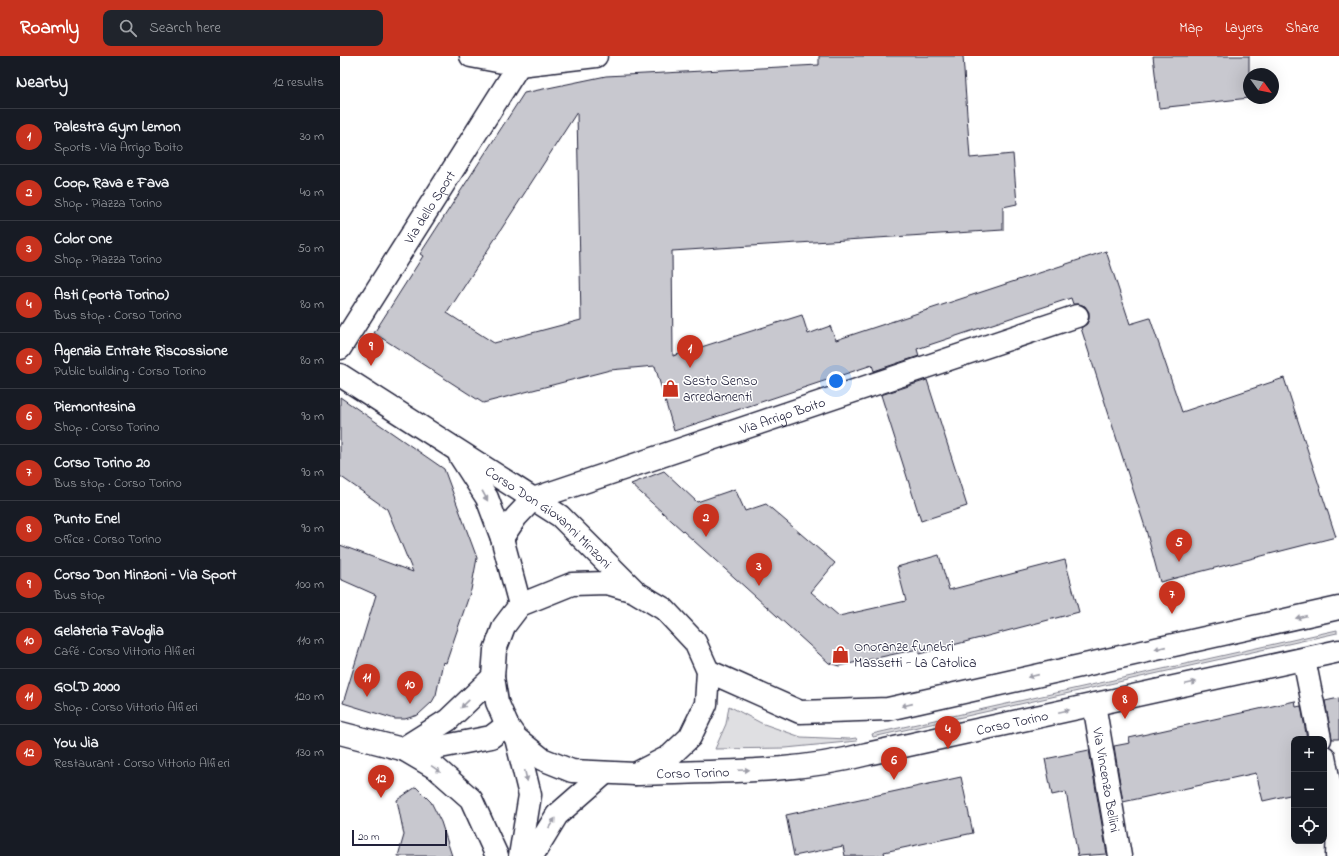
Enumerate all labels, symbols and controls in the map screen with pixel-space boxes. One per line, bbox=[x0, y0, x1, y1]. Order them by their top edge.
search box bbox=[103, 10, 383, 46]
text: Roamly bbox=[20, 15, 79, 42]
icon: search bbox=[117, 17, 139, 39]
text: Search here bbox=[149, 17, 221, 39]
text: Map bbox=[1179, 18, 1203, 39]
text: Layers bbox=[1225, 18, 1263, 39]
text: Share bbox=[1285, 18, 1319, 39]
north arrow bbox=[1243, 68, 1279, 104]
text: Nearby bbox=[16, 70, 68, 95]
text: 12 results bbox=[273, 73, 324, 92]
text: Palestra Gym Lemon bbox=[54, 116, 181, 138]
text: 1 bbox=[27, 127, 31, 146]
text: 30 m bbox=[300, 127, 324, 146]
text: Sports · Via Arrigo Boito bbox=[54, 138, 183, 157]
street label: Via dello Sport bbox=[399, 167, 462, 249]
text: Coop. Rava e Fava bbox=[54, 172, 169, 194]
text: 2 bbox=[26, 183, 32, 202]
text: 40 m bbox=[300, 183, 324, 202]
text: Shop · Piazza Torino bbox=[54, 194, 162, 213]
text: Color One bbox=[54, 228, 112, 250]
text: 3 bbox=[26, 239, 32, 258]
text: 50 m bbox=[298, 239, 324, 258]
text: Shop · Piazza Torino bbox=[54, 250, 162, 269]
text: Asti (porta Torino) bbox=[54, 284, 169, 306]
text: 4 bbox=[26, 295, 32, 314]
text: 80 m bbox=[300, 295, 324, 314]
text: Bus stop · Corso Torino bbox=[54, 306, 182, 325]
pin: 9 bbox=[358, 333, 384, 366]
pin: 1 bbox=[677, 335, 703, 368]
text: Agenzia Entrate Riscossione bbox=[54, 340, 228, 362]
text: 5 bbox=[25, 351, 33, 370]
text: 80 m bbox=[300, 351, 324, 370]
text: Public building · Corso Torino bbox=[54, 362, 206, 381]
place label: Sesto Senso arredamenti bbox=[683, 371, 757, 408]
your location bbox=[826, 371, 846, 391]
shop icon: Sesto Senso arredamenti bbox=[660, 378, 680, 398]
street label: Via Arrigo Boito bbox=[736, 392, 828, 441]
text: Piemontesina bbox=[54, 396, 136, 418]
text: 6 bbox=[26, 407, 32, 426]
text: 90 m bbox=[301, 407, 324, 426]
text: Shop · Corso Torino bbox=[54, 418, 159, 437]
text: Corso Torino 20 bbox=[54, 452, 150, 474]
street label: Corso Don Giovanni Minzoni bbox=[480, 462, 616, 574]
text: 7 bbox=[26, 463, 32, 482]
text: 90 m bbox=[301, 463, 324, 482]
text: Bus stop · Corso Torino bbox=[54, 474, 182, 493]
one-way arrow bbox=[482, 491, 489, 502]
pin: 2 bbox=[693, 504, 719, 537]
text: Punto Enel bbox=[54, 508, 120, 530]
text: 8 bbox=[27, 519, 31, 538]
text: 90 m bbox=[301, 519, 324, 538]
pin: 5 bbox=[1166, 529, 1192, 562]
text: Office · Corso Torino bbox=[54, 530, 161, 549]
pin: 3 bbox=[746, 553, 772, 586]
text: Corso Don Minzoni – Via Sport bbox=[54, 564, 237, 586]
text: 9 bbox=[27, 575, 31, 594]
text: 100 m bbox=[295, 575, 324, 594]
pin: 7 bbox=[1159, 581, 1185, 614]
text: Bus stop bbox=[54, 586, 105, 605]
one-way arrow bbox=[1295, 614, 1307, 620]
text: Gelateria FaVoglia bbox=[54, 620, 164, 642]
text: 10 bbox=[24, 631, 34, 650]
text: 110 m bbox=[297, 631, 324, 650]
place label: Onoranze funebri Massetti - La Catolica bbox=[854, 637, 976, 674]
text: Café · Corso Vittorio Alfieri bbox=[54, 642, 195, 661]
shop icon: Onoranze funebri Massetti - La Catolica bbox=[831, 644, 851, 664]
one-way arrow bbox=[1154, 646, 1167, 652]
pin: 11 bbox=[354, 664, 380, 697]
pin: 10 bbox=[397, 671, 423, 704]
one-way arrow bbox=[1027, 674, 1040, 680]
text: GOLD 2000 bbox=[54, 676, 120, 698]
one-way arrow bbox=[1185, 680, 1197, 686]
pin: 8 bbox=[1112, 686, 1138, 719]
text: 11 bbox=[25, 687, 33, 706]
text: 120 m bbox=[294, 687, 324, 706]
text: Shop · Corso Vittorio Alfieri bbox=[54, 698, 198, 717]
one-way arrow bbox=[460, 699, 469, 708]
one-way arrow bbox=[900, 702, 913, 708]
street label: Corso Torino bbox=[975, 706, 1050, 742]
one-way arrow bbox=[1058, 707, 1070, 713]
pin: 4 bbox=[935, 716, 961, 749]
street label: Via Vincenzo Bellini bbox=[1086, 725, 1125, 834]
text: You Jia bbox=[54, 732, 99, 754]
map controls bbox=[1291, 736, 1327, 844]
button: + bbox=[1291, 736, 1327, 772]
text: 12 bbox=[24, 743, 34, 762]
text: 130 m bbox=[296, 743, 324, 762]
pin: 6 bbox=[881, 747, 907, 780]
text: Restaurant · Corso Vittorio Alfieri bbox=[54, 754, 230, 773]
street label: Corso Torino bbox=[656, 762, 730, 785]
pin: 12 bbox=[368, 765, 394, 798]
one-way arrow bbox=[430, 765, 441, 773]
one-way arrow bbox=[738, 767, 751, 773]
one-way arrow bbox=[523, 770, 529, 782]
button: − bbox=[1291, 772, 1327, 808]
button: locate bbox=[1291, 808, 1327, 844]
one-way arrow bbox=[548, 817, 556, 828]
scale bar bbox=[352, 828, 447, 847]
text: 20 m bbox=[358, 829, 380, 845]

